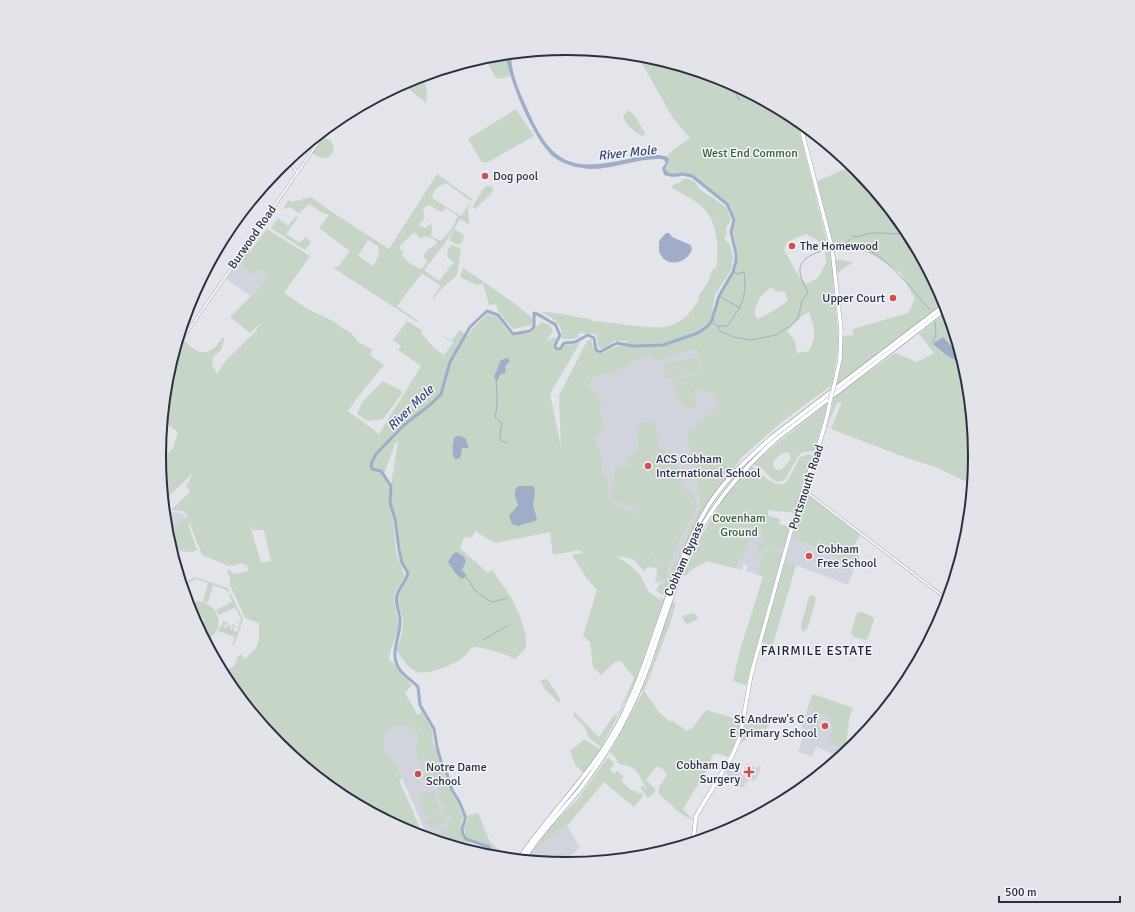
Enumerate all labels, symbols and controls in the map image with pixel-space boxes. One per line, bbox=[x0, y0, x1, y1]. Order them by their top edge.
water label: River Mole bbox=[597, 142, 659, 164]
park label: West End Common bbox=[702, 146, 798, 161]
place label: Dog pool bbox=[493, 169, 539, 184]
marker: Dog pool bbox=[480, 171, 490, 181]
street label: Burwood Road bbox=[225, 203, 280, 272]
place label: The Homewood bbox=[800, 239, 878, 254]
marker: The Homewood bbox=[787, 241, 797, 251]
place label: Upper Court bbox=[822, 291, 885, 306]
marker: Upper Court bbox=[888, 293, 898, 303]
water label: River Mole bbox=[384, 381, 438, 434]
street label: Portsmouth Road bbox=[786, 443, 827, 531]
place label: ACS Cobham International School bbox=[656, 452, 761, 481]
marker: ACS Cobham International School bbox=[643, 461, 653, 471]
park label: Covenham Ground bbox=[712, 511, 766, 540]
street label: Cobham Bypass bbox=[661, 520, 708, 599]
place label: Cobham Free School bbox=[817, 542, 877, 571]
marker: Cobham Free School bbox=[804, 551, 814, 561]
district label: FAIRMILE ESTATE bbox=[761, 643, 873, 659]
place label: St Andrew's C of E Primary School bbox=[730, 712, 818, 741]
marker: St Andrew's C of E Primary School bbox=[820, 721, 830, 731]
place label: Cobham Day Surgery bbox=[676, 758, 740, 787]
place label: Notre Dame School bbox=[426, 760, 487, 789]
marker: Cobham Day Surgery bbox=[743, 766, 755, 778]
marker: Notre Dame School bbox=[413, 769, 423, 779]
scale bar bbox=[999, 878, 1120, 904]
text: 500 m bbox=[1005, 885, 1037, 900]

